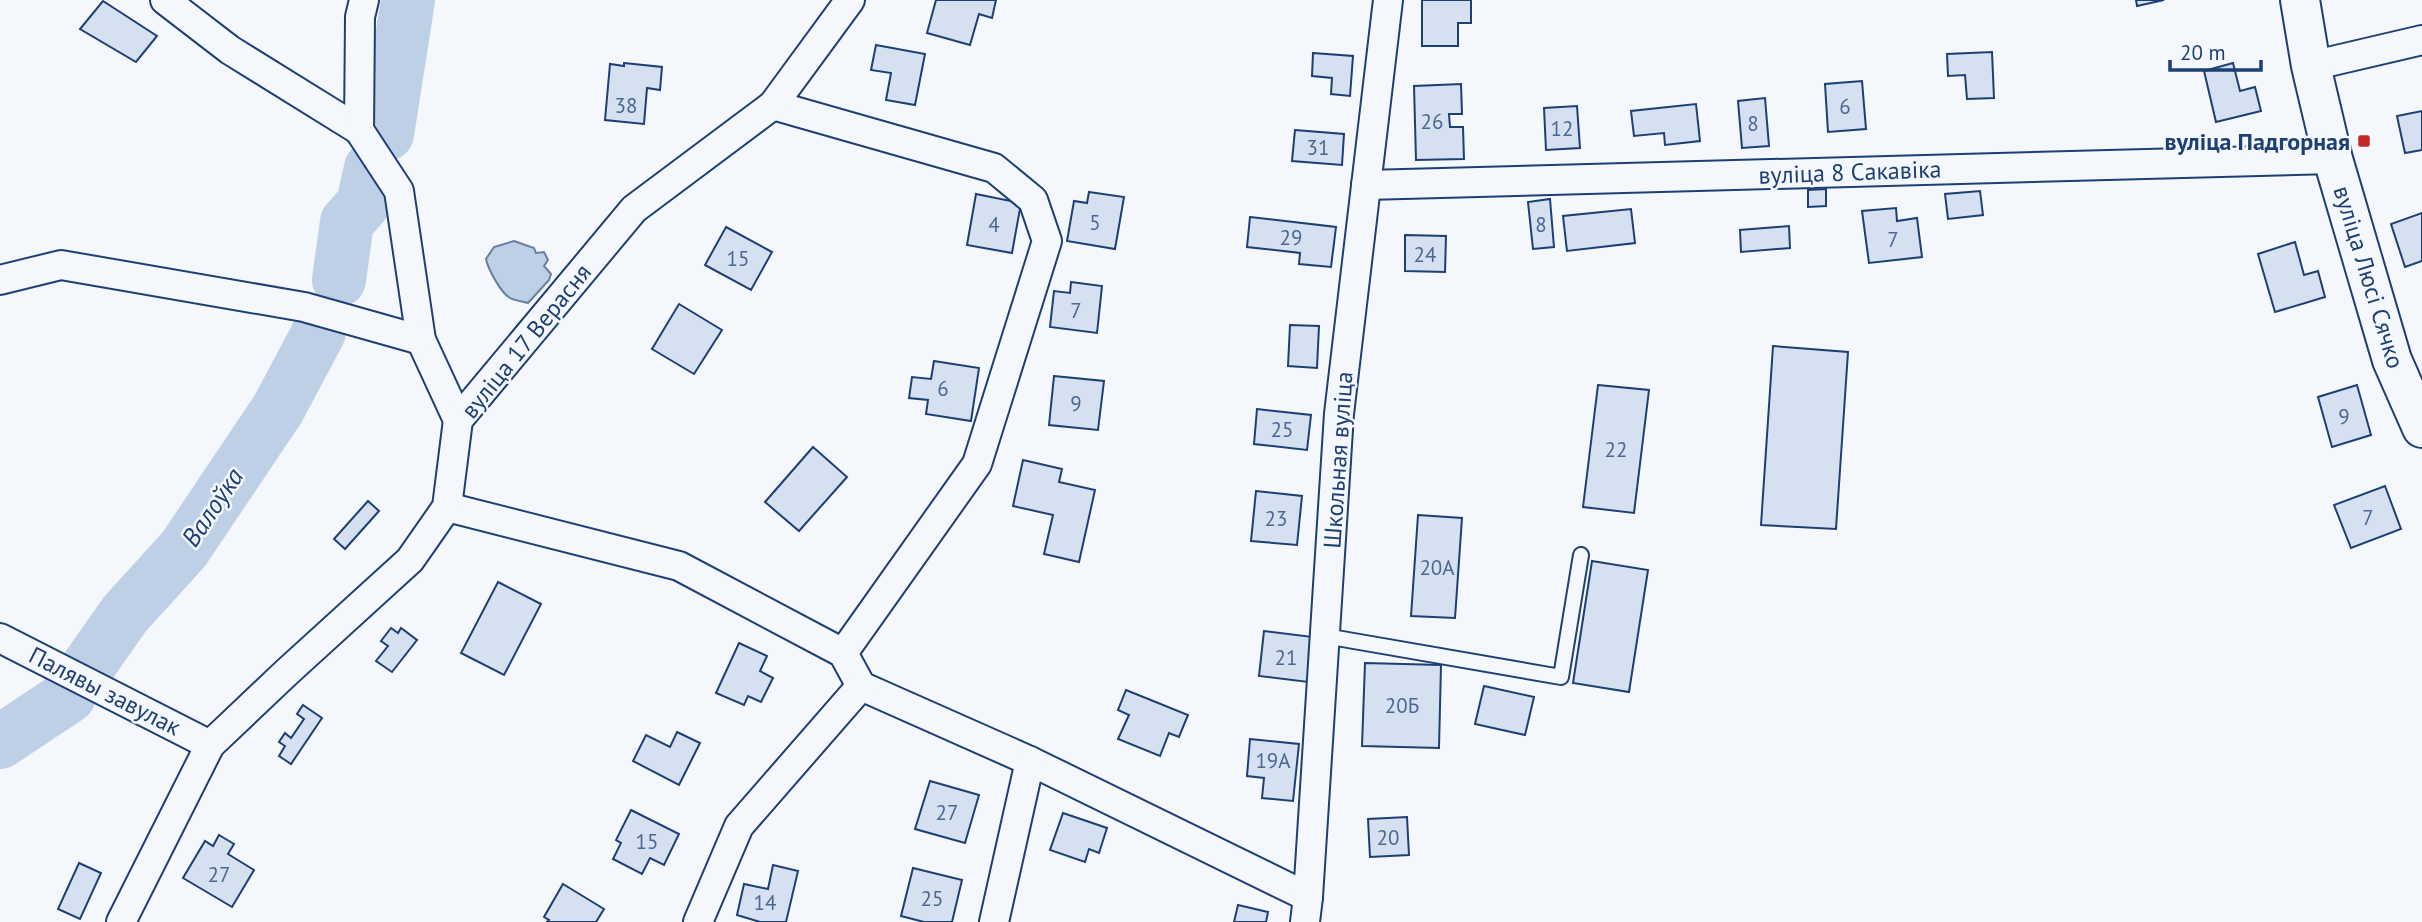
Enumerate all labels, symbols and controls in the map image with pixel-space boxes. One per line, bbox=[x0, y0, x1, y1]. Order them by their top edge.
scale bar bbox=[2170, 28, 2261, 72]
text: 20 m bbox=[2180, 39, 2226, 66]
house number: 38 bbox=[615, 92, 637, 119]
house number: 6 bbox=[1839, 93, 1851, 120]
house number: 26 bbox=[1421, 108, 1443, 135]
house number: 8 bbox=[1747, 110, 1759, 137]
house number: 12 bbox=[1551, 115, 1573, 142]
place label: вуліца Падгорная bbox=[2164, 126, 2350, 157]
marker: вуліца Падгорная bbox=[2356, 133, 2372, 149]
house number: 31 bbox=[1307, 134, 1329, 161]
street label: вуліца 8 Сакавіка bbox=[1758, 153, 1942, 191]
street label: вуліца Люсі Сячко bbox=[2327, 182, 2411, 372]
house number: 5 bbox=[1089, 209, 1101, 236]
house number: 4 bbox=[988, 211, 1000, 238]
house number: 8 bbox=[1535, 211, 1547, 238]
house number: 29 bbox=[1280, 224, 1302, 251]
house number: 7 bbox=[1887, 226, 1899, 253]
house number: 24 bbox=[1414, 241, 1436, 268]
house number: 15 bbox=[727, 245, 749, 272]
street label: вуліца 17 Верасня bbox=[454, 257, 598, 425]
house number: 7 bbox=[1070, 297, 1082, 324]
street label: Школьная вуліца bbox=[1316, 371, 1360, 549]
house number: 6 bbox=[937, 375, 949, 402]
house number: 9 bbox=[1070, 390, 1082, 417]
house number: 9 bbox=[2338, 403, 2350, 430]
house number: 25 bbox=[1271, 416, 1293, 443]
house number: 22 bbox=[1605, 436, 1627, 463]
water label: Валоўка bbox=[174, 461, 250, 553]
house number: 7 bbox=[2362, 504, 2374, 531]
house number: 23 bbox=[1265, 505, 1287, 532]
house number: 20А bbox=[1419, 554, 1455, 581]
street label: Палявы завулак bbox=[24, 639, 187, 743]
house number: 21 bbox=[1275, 644, 1297, 671]
house number: 20Б bbox=[1385, 692, 1419, 719]
house number: 19А bbox=[1255, 747, 1291, 774]
house number: 27 bbox=[936, 799, 958, 826]
house number: 20 bbox=[1377, 824, 1399, 851]
house number: 15 bbox=[636, 828, 658, 855]
house number: 27 bbox=[208, 861, 230, 888]
house number: 25 bbox=[921, 885, 943, 912]
house number: 14 bbox=[754, 889, 776, 916]

